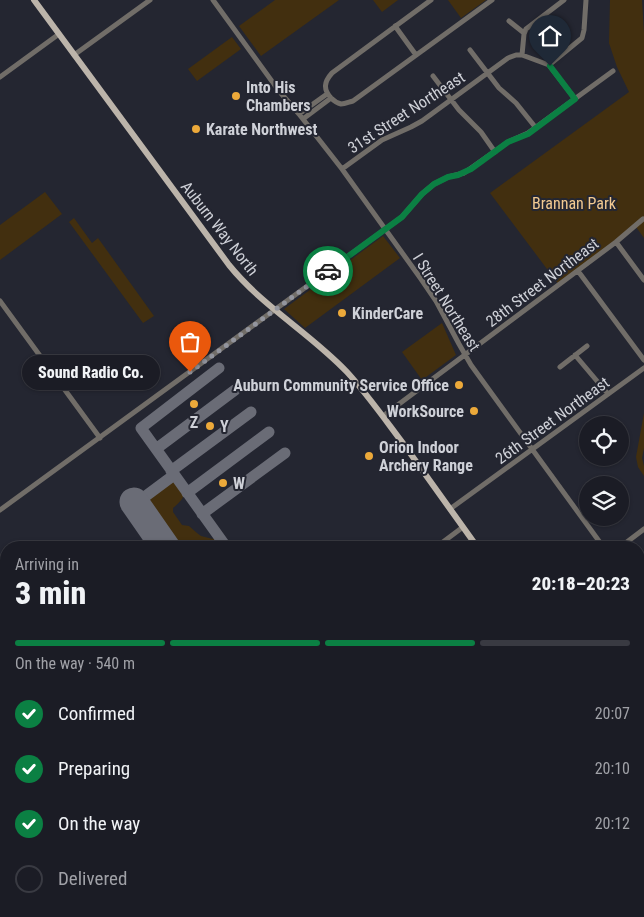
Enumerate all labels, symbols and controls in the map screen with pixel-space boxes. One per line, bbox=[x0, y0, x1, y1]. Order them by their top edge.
pin bbox=[529, 15, 571, 66]
icon: home bbox=[536, 22, 564, 50]
street label: 31st Street Northeast bbox=[344, 67, 469, 157]
place label: Into His Chambers bbox=[246, 78, 311, 115]
marker: Into His Chambers bbox=[230, 90, 242, 102]
place label: Karate Northwest bbox=[206, 120, 318, 139]
marker: Karate Northwest bbox=[190, 123, 202, 135]
street label: Auburn Way North bbox=[177, 177, 262, 279]
park label: Brannan Park bbox=[532, 194, 617, 213]
street label: 28th Street Northeast bbox=[482, 234, 603, 331]
courier bbox=[303, 246, 353, 296]
street label: I Street Northeast bbox=[409, 250, 484, 355]
icon: car bbox=[314, 257, 342, 285]
place label: KinderCare bbox=[352, 304, 423, 323]
marker: KinderCare bbox=[336, 307, 348, 319]
pin bbox=[169, 321, 211, 372]
icon: bag bbox=[176, 328, 204, 356]
callout: Sound Radio Co. bbox=[22, 354, 160, 390]
text: Sound Radio Co. bbox=[38, 363, 144, 382]
street label: 26th Street Northeast bbox=[492, 373, 613, 468]
place label: Auburn Community Service Office bbox=[233, 376, 449, 395]
marker: Auburn Community Service Office bbox=[453, 379, 465, 391]
marker: Z bbox=[188, 398, 200, 410]
place label: WorkSource bbox=[387, 402, 464, 421]
marker: WorkSource bbox=[468, 405, 480, 417]
place label: Z bbox=[190, 413, 198, 432]
map controls bbox=[579, 416, 629, 526]
button: locate bbox=[579, 416, 629, 466]
place label: Y bbox=[220, 417, 229, 436]
marker: Y bbox=[204, 420, 216, 432]
place label: Orion Indoor Archery Range bbox=[379, 438, 473, 475]
marker: Orion Indoor Archery Range bbox=[363, 450, 375, 462]
place label: W bbox=[233, 474, 245, 493]
button: layers bbox=[579, 476, 629, 526]
marker: W bbox=[217, 477, 229, 489]
text: Arriving in bbox=[15, 555, 79, 574]
text: 20:18–20:23 bbox=[532, 572, 630, 595]
text: 3 min bbox=[15, 574, 86, 612]
text: On the way · 540 m bbox=[15, 654, 135, 673]
icon: check bbox=[15, 700, 43, 728]
text: Confirmed bbox=[58, 702, 135, 725]
text: 20:07 bbox=[595, 704, 630, 723]
icon: check bbox=[15, 755, 43, 783]
text: Preparing bbox=[58, 757, 130, 780]
text: 20:10 bbox=[595, 759, 630, 778]
icon: check bbox=[15, 810, 43, 838]
text: On the way bbox=[58, 812, 140, 835]
text: 20:12 bbox=[595, 814, 630, 833]
text: Delivered bbox=[58, 867, 127, 890]

